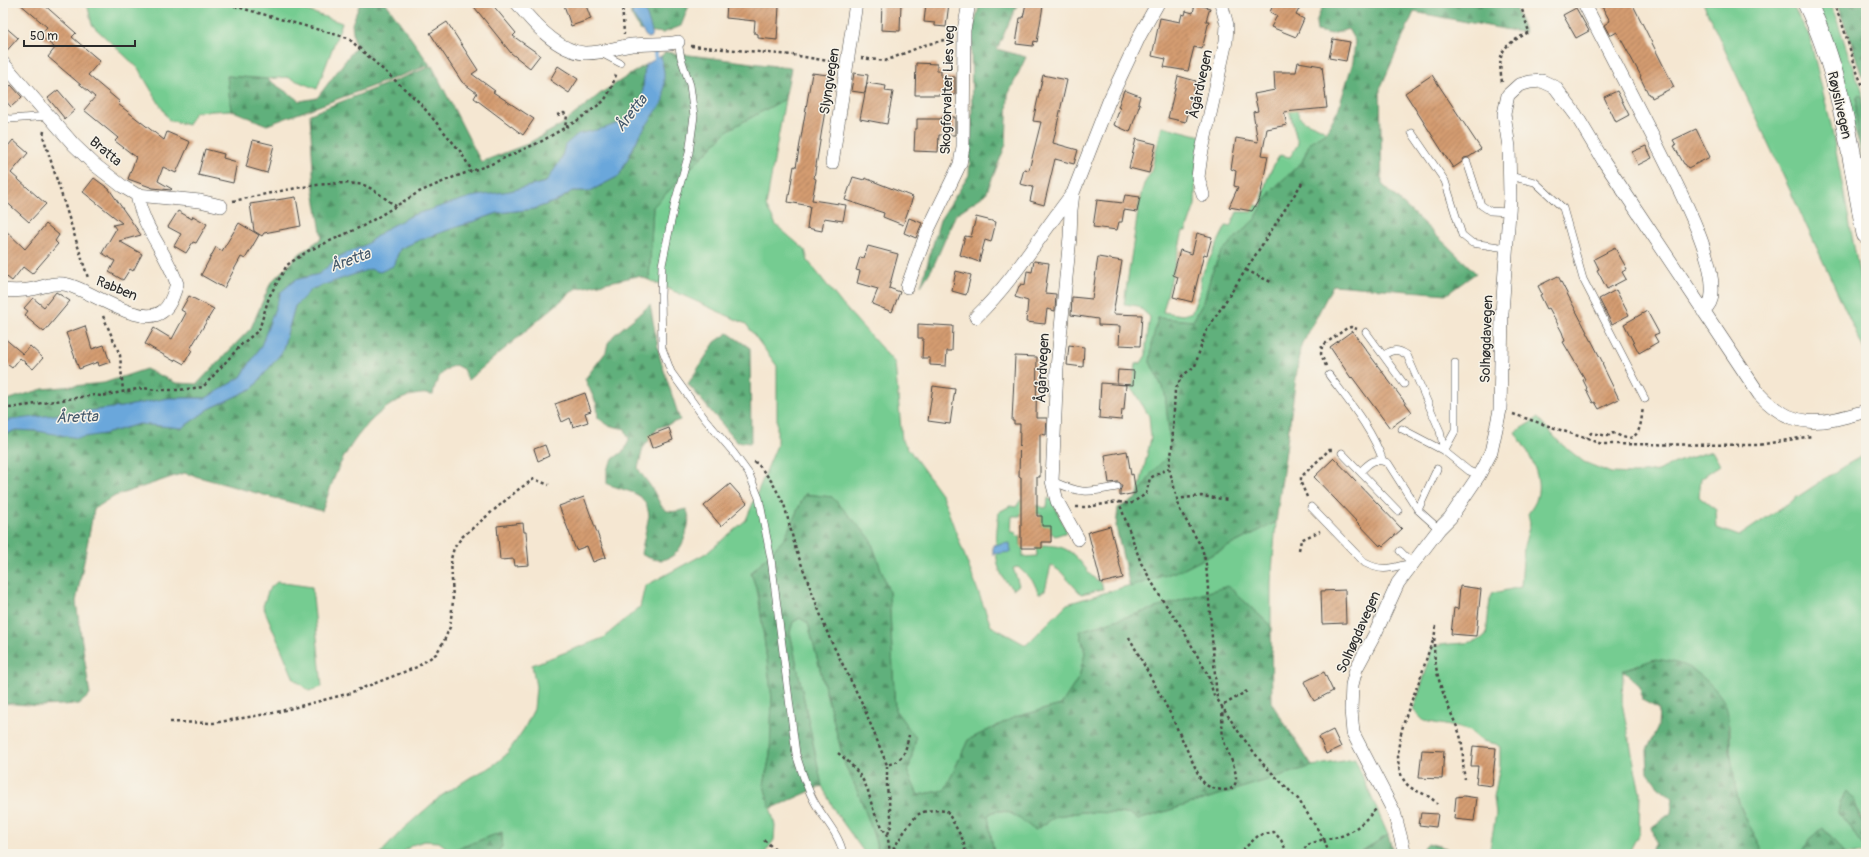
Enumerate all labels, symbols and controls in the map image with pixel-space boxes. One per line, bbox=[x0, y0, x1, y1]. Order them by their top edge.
scale bar bbox=[24, 22, 135, 48]
street label: Skogforvalter Lies veg bbox=[937, 25, 958, 155]
text: 50 m bbox=[30, 29, 58, 44]
street label: Slyngvegen bbox=[816, 46, 843, 116]
street label: Ågårdvegen bbox=[1183, 48, 1216, 120]
street label: Røyslivegen bbox=[1823, 70, 1856, 141]
water label: Åretta bbox=[610, 90, 652, 136]
street label: Bratta bbox=[86, 133, 125, 170]
water label: Åretta bbox=[327, 243, 374, 277]
street label: Rabben bbox=[94, 273, 140, 304]
street label: Solhøgdavegen bbox=[1476, 295, 1497, 383]
street label: Ågårdvegen bbox=[1030, 332, 1053, 403]
water label: Åretta bbox=[56, 406, 99, 428]
street label: Solhøgdavegen bbox=[1333, 588, 1384, 676]

